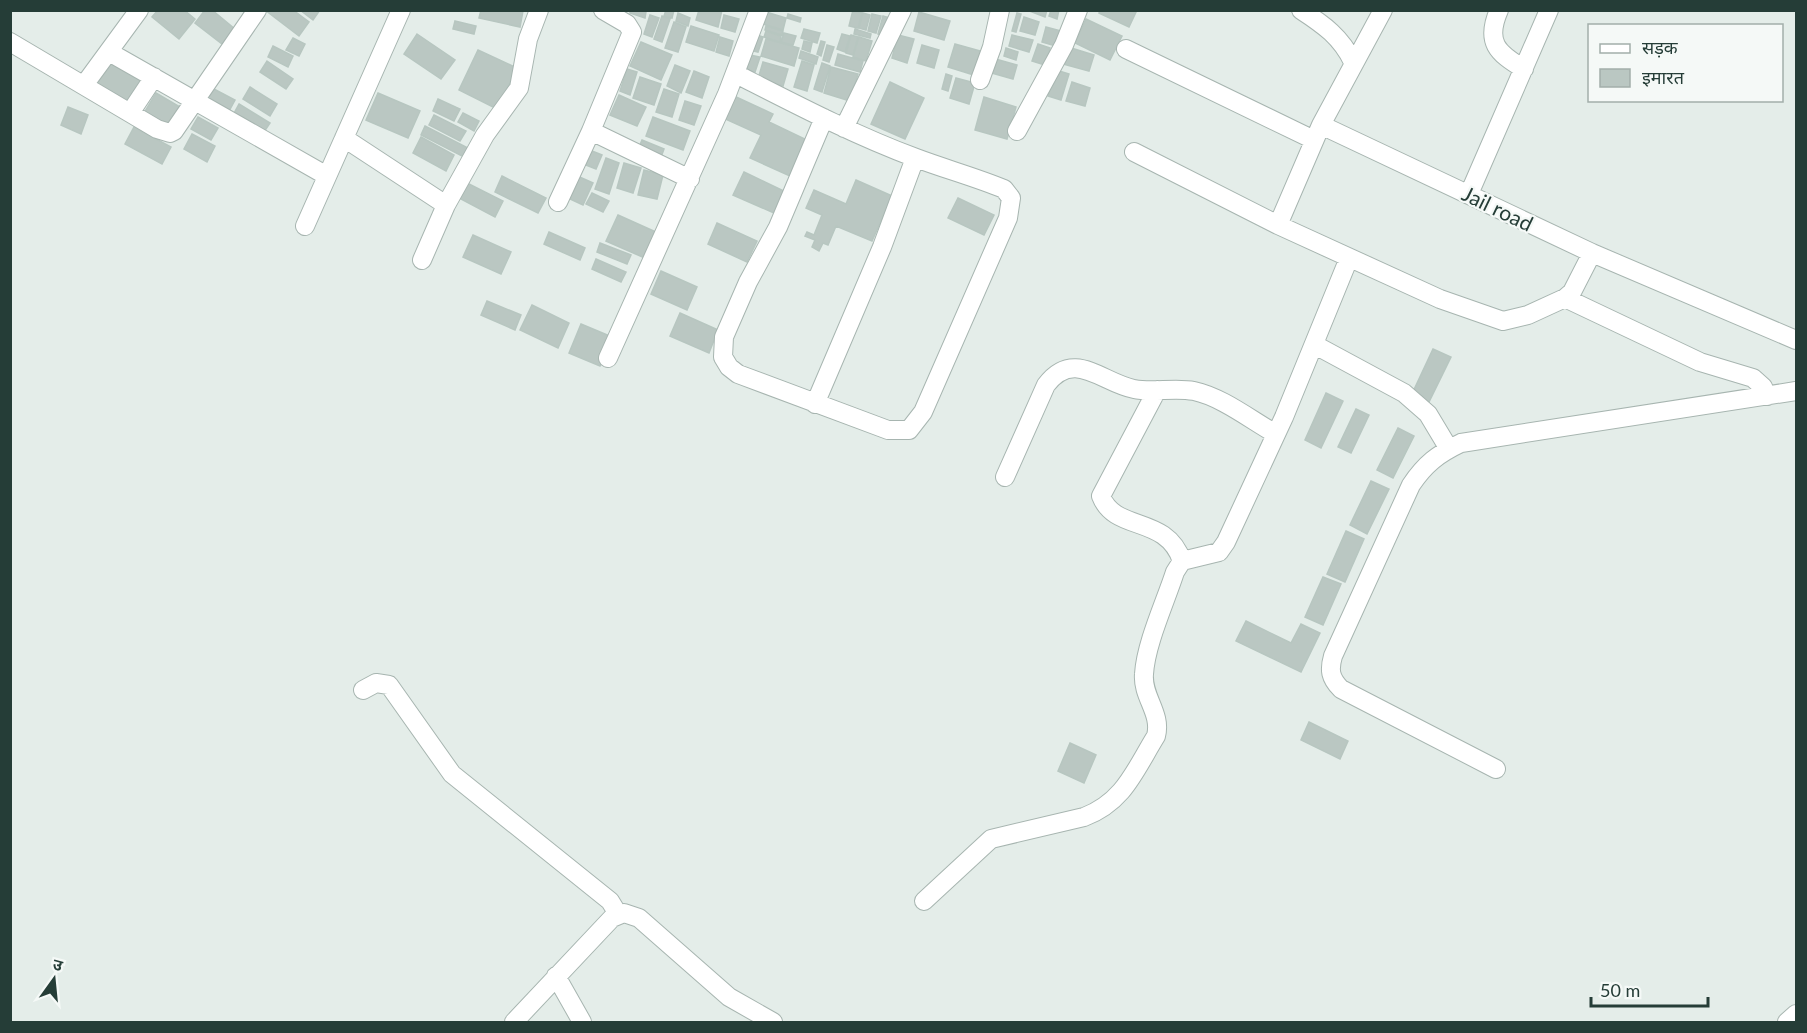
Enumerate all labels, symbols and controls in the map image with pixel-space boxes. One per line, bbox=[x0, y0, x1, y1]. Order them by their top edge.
legend bbox=[1588, 24, 1783, 102]
text: सड़क bbox=[1642, 36, 1679, 58]
text: इमारत bbox=[1642, 66, 1685, 88]
street label: Jail road bbox=[1459, 180, 1537, 236]
north arrow bbox=[24, 949, 84, 1009]
text: उ bbox=[51, 954, 66, 975]
scale bar bbox=[1591, 970, 1708, 1008]
text: 50 m bbox=[1600, 979, 1640, 1001]

